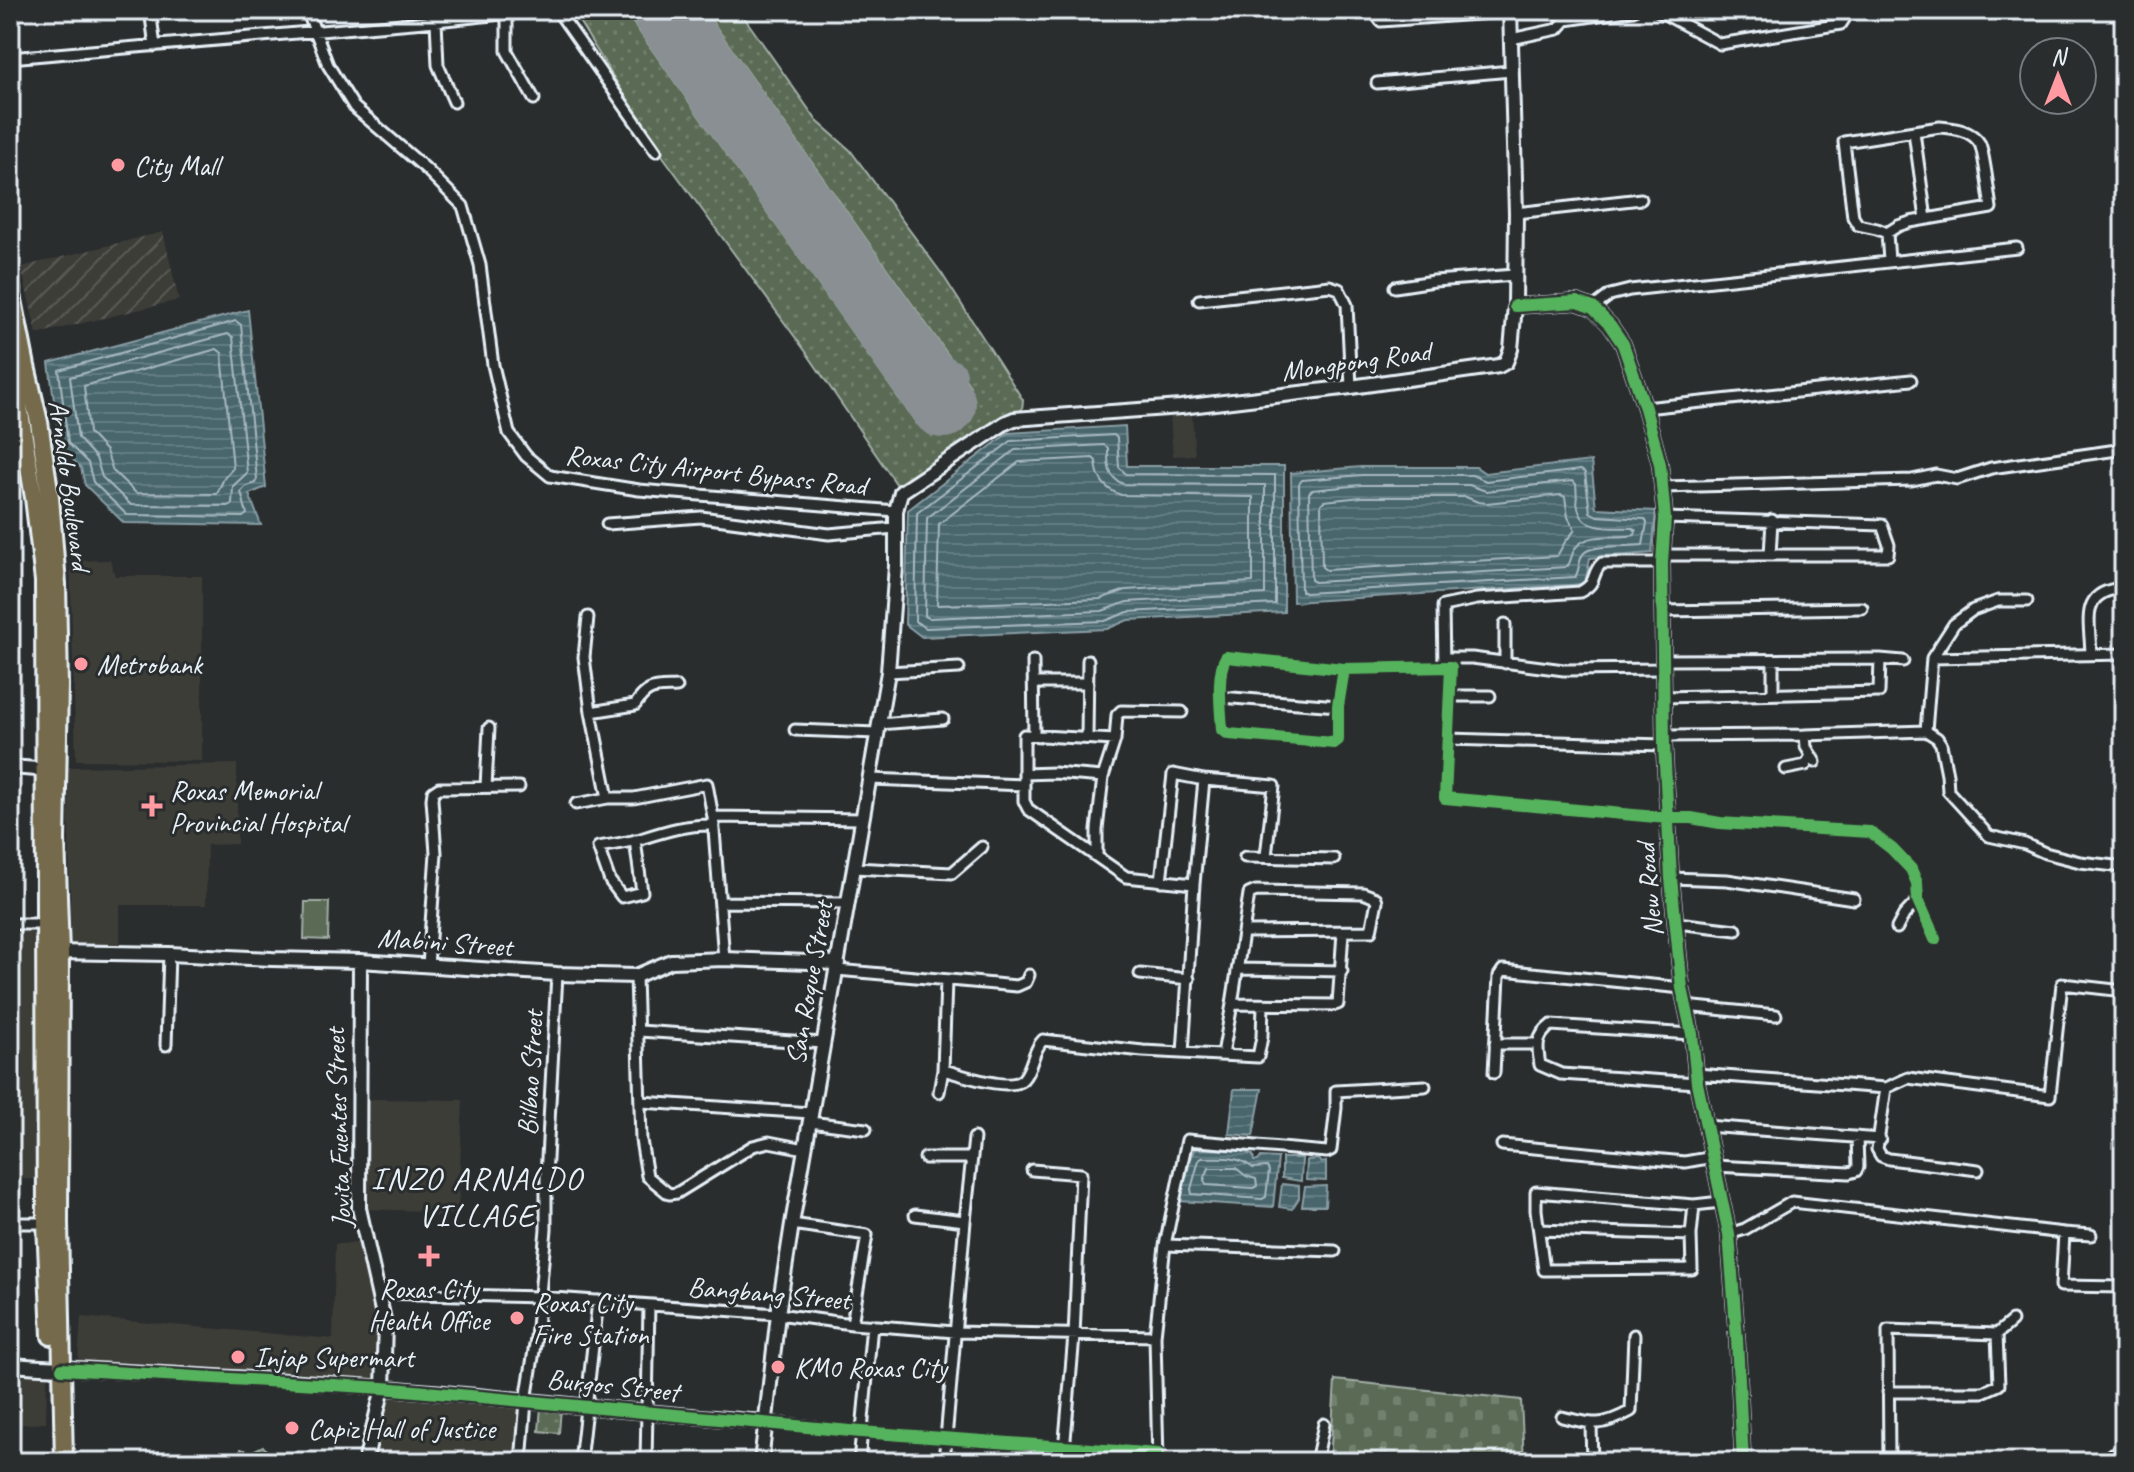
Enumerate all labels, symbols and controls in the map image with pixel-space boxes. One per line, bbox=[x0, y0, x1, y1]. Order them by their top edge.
north arrow bbox=[2018, 36, 2098, 116]
text: N bbox=[2051, 43, 2068, 71]
place label: City Mall bbox=[134, 148, 224, 183]
marker: City Mall bbox=[109, 156, 127, 174]
street label: Mongpong Road bbox=[1279, 333, 1437, 389]
street label: Arnaldo Boulevard bbox=[41, 398, 100, 576]
street label: Roxas City Airport Bypass Road bbox=[564, 437, 872, 504]
place label: Metrobank bbox=[97, 647, 204, 682]
marker: Metrobank bbox=[72, 655, 90, 673]
place label: Roxas Memorial Provincial Hospital bbox=[170, 773, 352, 840]
marker: Roxas Memorial Provincial Hospital bbox=[141, 795, 163, 817]
street label: New Road bbox=[1627, 838, 1671, 938]
street label: San Roque Street bbox=[777, 896, 841, 1068]
street label: Mabini Street bbox=[377, 920, 516, 964]
street label: Bilbao Street bbox=[509, 1007, 551, 1136]
street label: Jovita Fuentes Street bbox=[317, 1025, 359, 1231]
district label: INZO ARNALDO VILLAGE bbox=[371, 1158, 584, 1236]
marker: Roxas City Health Office bbox=[418, 1245, 440, 1267]
street label: Bangbang Street bbox=[687, 1268, 854, 1318]
place label: Roxas City Health Office bbox=[369, 1271, 491, 1338]
place label: Roxas City Fire Station bbox=[533, 1285, 650, 1352]
marker: Roxas City Fire Station bbox=[508, 1309, 526, 1327]
place label: Injap Supermart bbox=[254, 1340, 417, 1375]
marker: Injap Supermart bbox=[229, 1348, 247, 1366]
place label: KM0 Roxas City bbox=[794, 1350, 949, 1385]
marker: KM0 Roxas City bbox=[769, 1358, 787, 1376]
street label: Burgos Street bbox=[545, 1361, 684, 1410]
place label: Capiz Hall of Justice bbox=[308, 1411, 497, 1446]
marker: Capiz Hall of Justice bbox=[283, 1419, 301, 1437]

